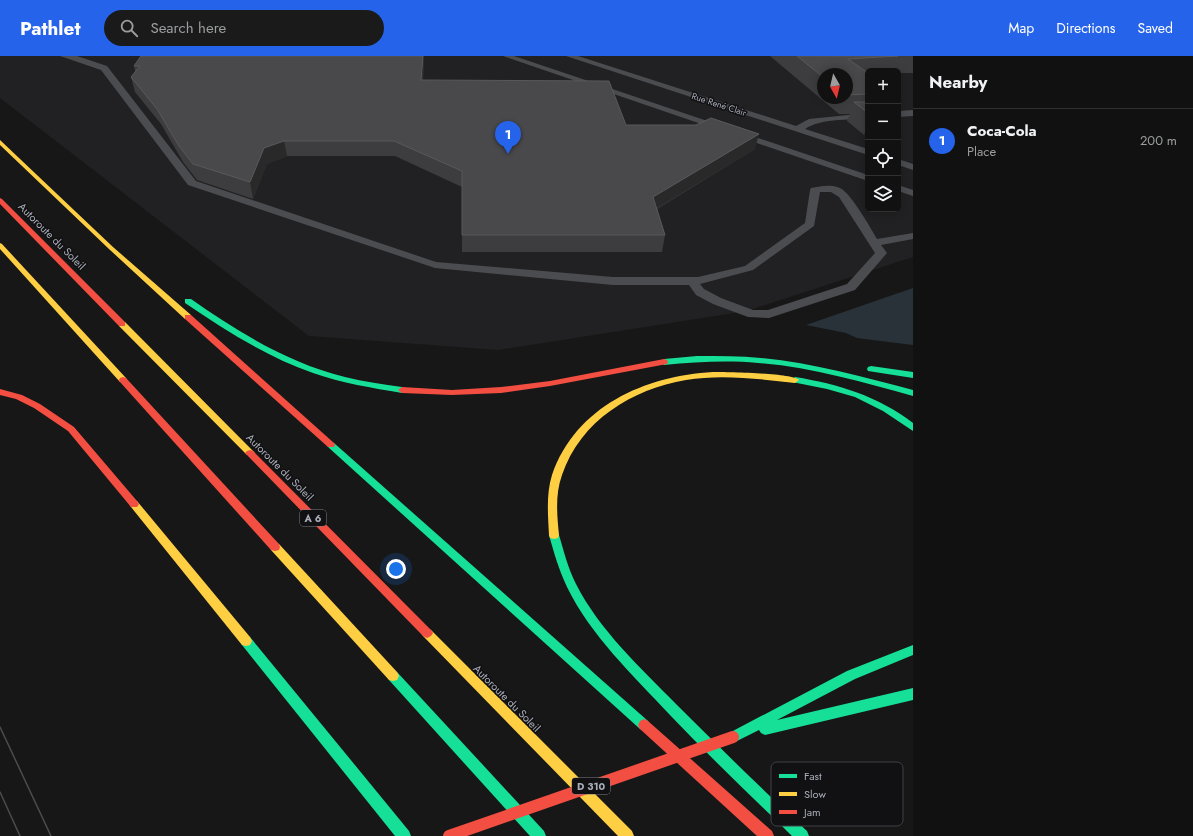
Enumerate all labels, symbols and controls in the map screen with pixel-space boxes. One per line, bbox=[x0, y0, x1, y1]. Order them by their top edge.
search box bbox=[104, 10, 384, 46]
text: Pathlet bbox=[20, 15, 80, 42]
icon: search bbox=[118, 17, 140, 39]
text: Search here bbox=[150, 17, 226, 39]
text: Map bbox=[1008, 18, 1034, 38]
text: Directions bbox=[1056, 18, 1116, 38]
text: Saved bbox=[1138, 18, 1173, 38]
north arrow bbox=[817, 68, 853, 104]
map controls bbox=[865, 68, 901, 212]
button: + bbox=[865, 68, 901, 104]
text: Nearby bbox=[929, 70, 987, 94]
street label: Rue René Clair bbox=[690, 89, 749, 119]
button: − bbox=[865, 104, 901, 140]
text: Coca-Cola bbox=[967, 120, 1037, 142]
pin: 1 bbox=[495, 121, 521, 154]
text: 1 bbox=[939, 131, 945, 150]
text: 200 m bbox=[1140, 131, 1177, 150]
button: locate bbox=[865, 140, 901, 176]
text: Place bbox=[967, 142, 996, 161]
button: layers bbox=[865, 176, 901, 212]
street label: Autoroute du Soleil bbox=[15, 199, 89, 273]
street label: Autoroute du Soleil bbox=[243, 430, 317, 504]
road number: A 6 bbox=[300, 510, 326, 526]
your location bbox=[386, 559, 406, 579]
street label: Autoroute du Soleil bbox=[470, 661, 544, 735]
legend bbox=[771, 762, 903, 826]
text: Fast bbox=[804, 768, 822, 784]
road number: D 310 bbox=[572, 778, 610, 794]
text: Slow bbox=[804, 786, 826, 802]
text: Jam bbox=[802, 804, 821, 820]

